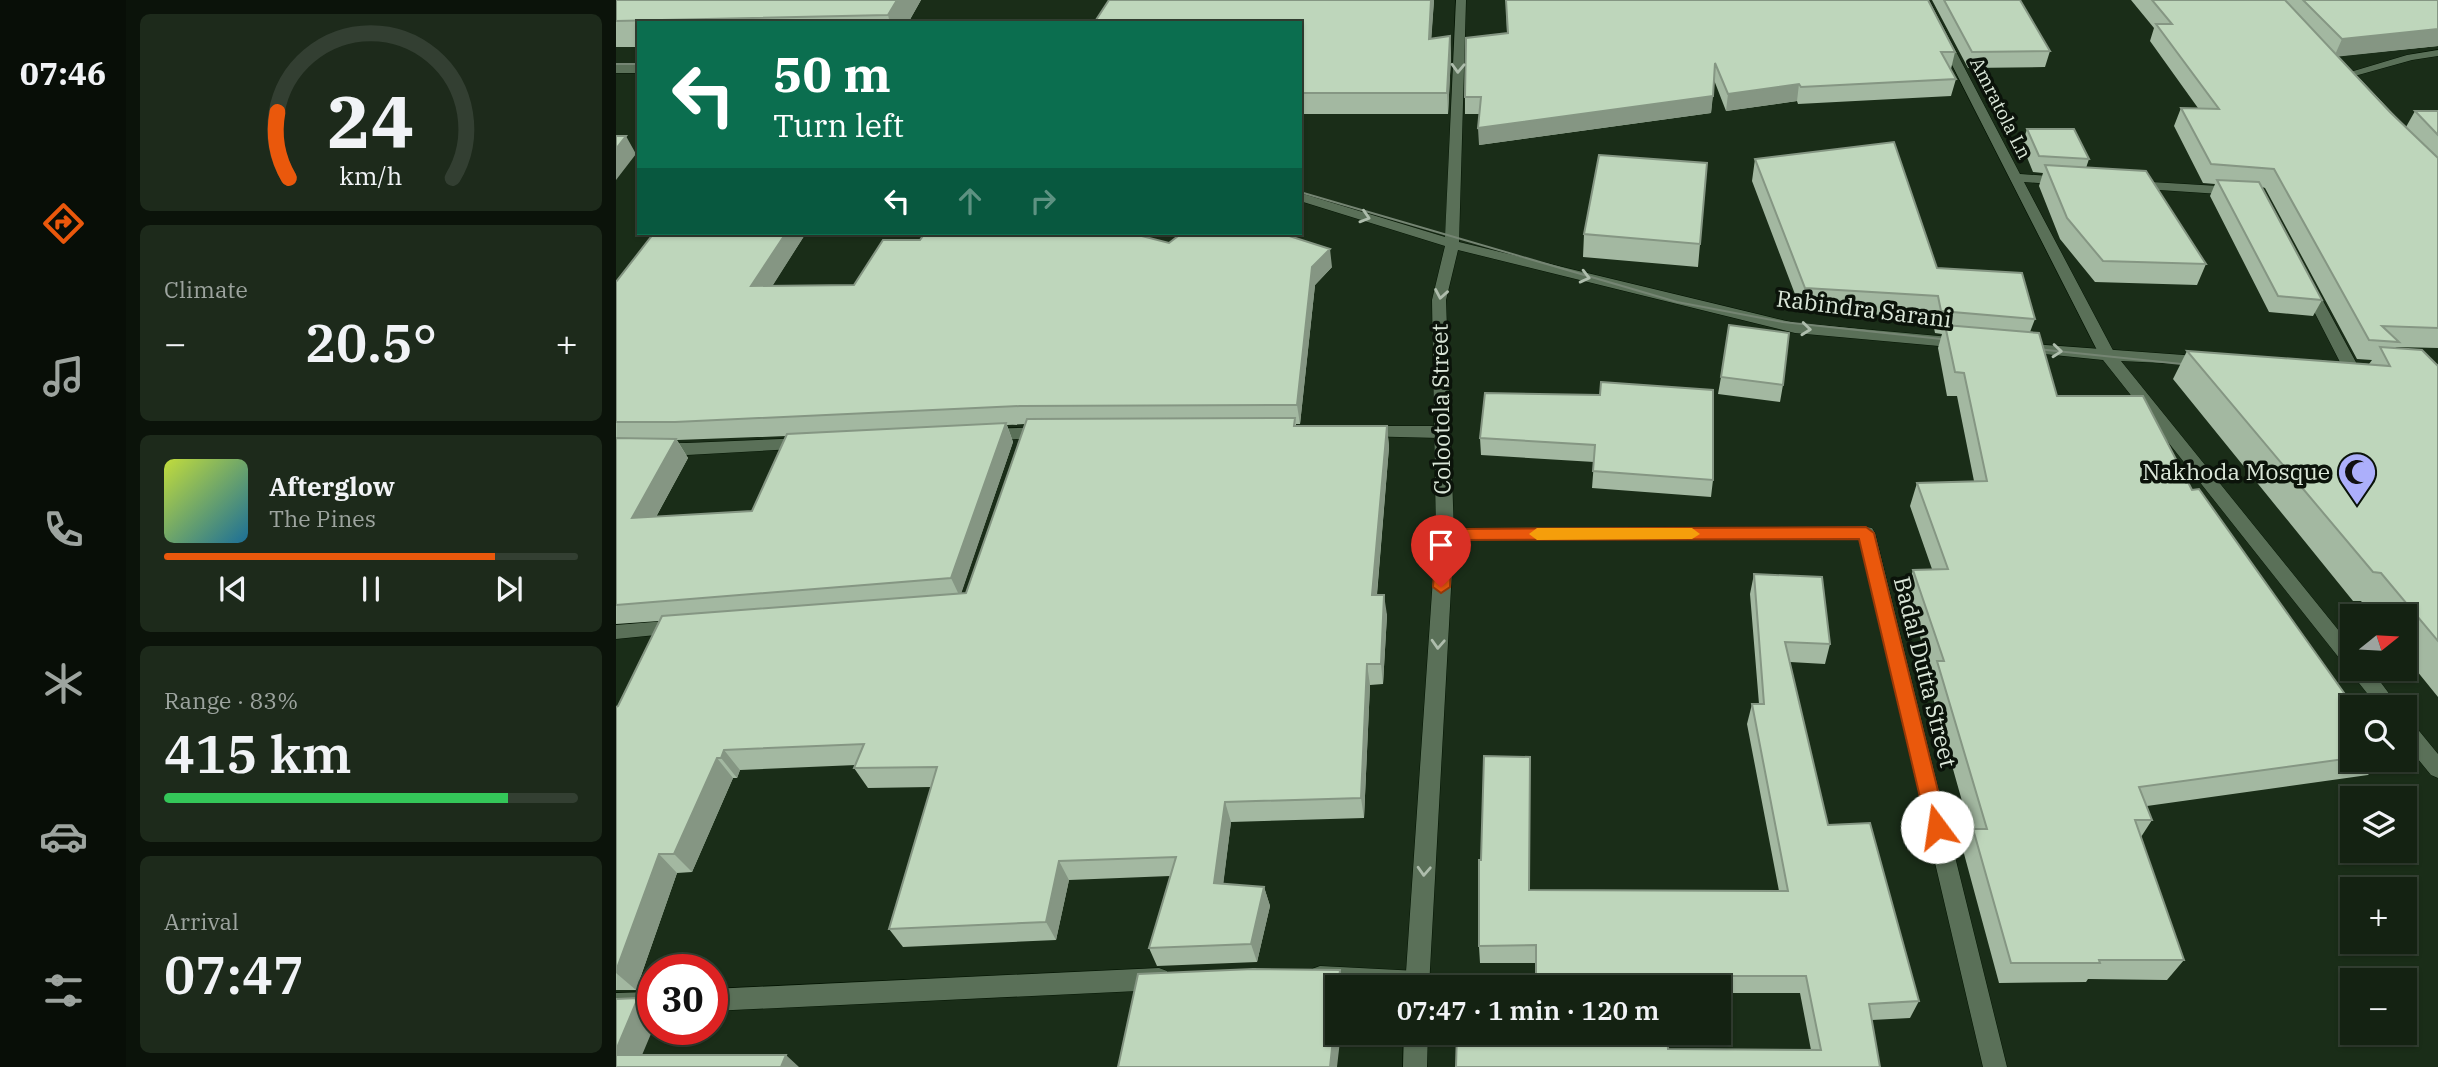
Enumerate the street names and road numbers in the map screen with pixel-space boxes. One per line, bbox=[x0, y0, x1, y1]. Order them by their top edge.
street label: Amratola Ln bbox=[1965, 53, 2037, 163]
street label: Rabindra Sarani bbox=[1775, 282, 1953, 334]
street label: Colootola Street bbox=[1424, 323, 1456, 495]
street label: Badal Dutta Street bbox=[1888, 573, 1964, 770]

